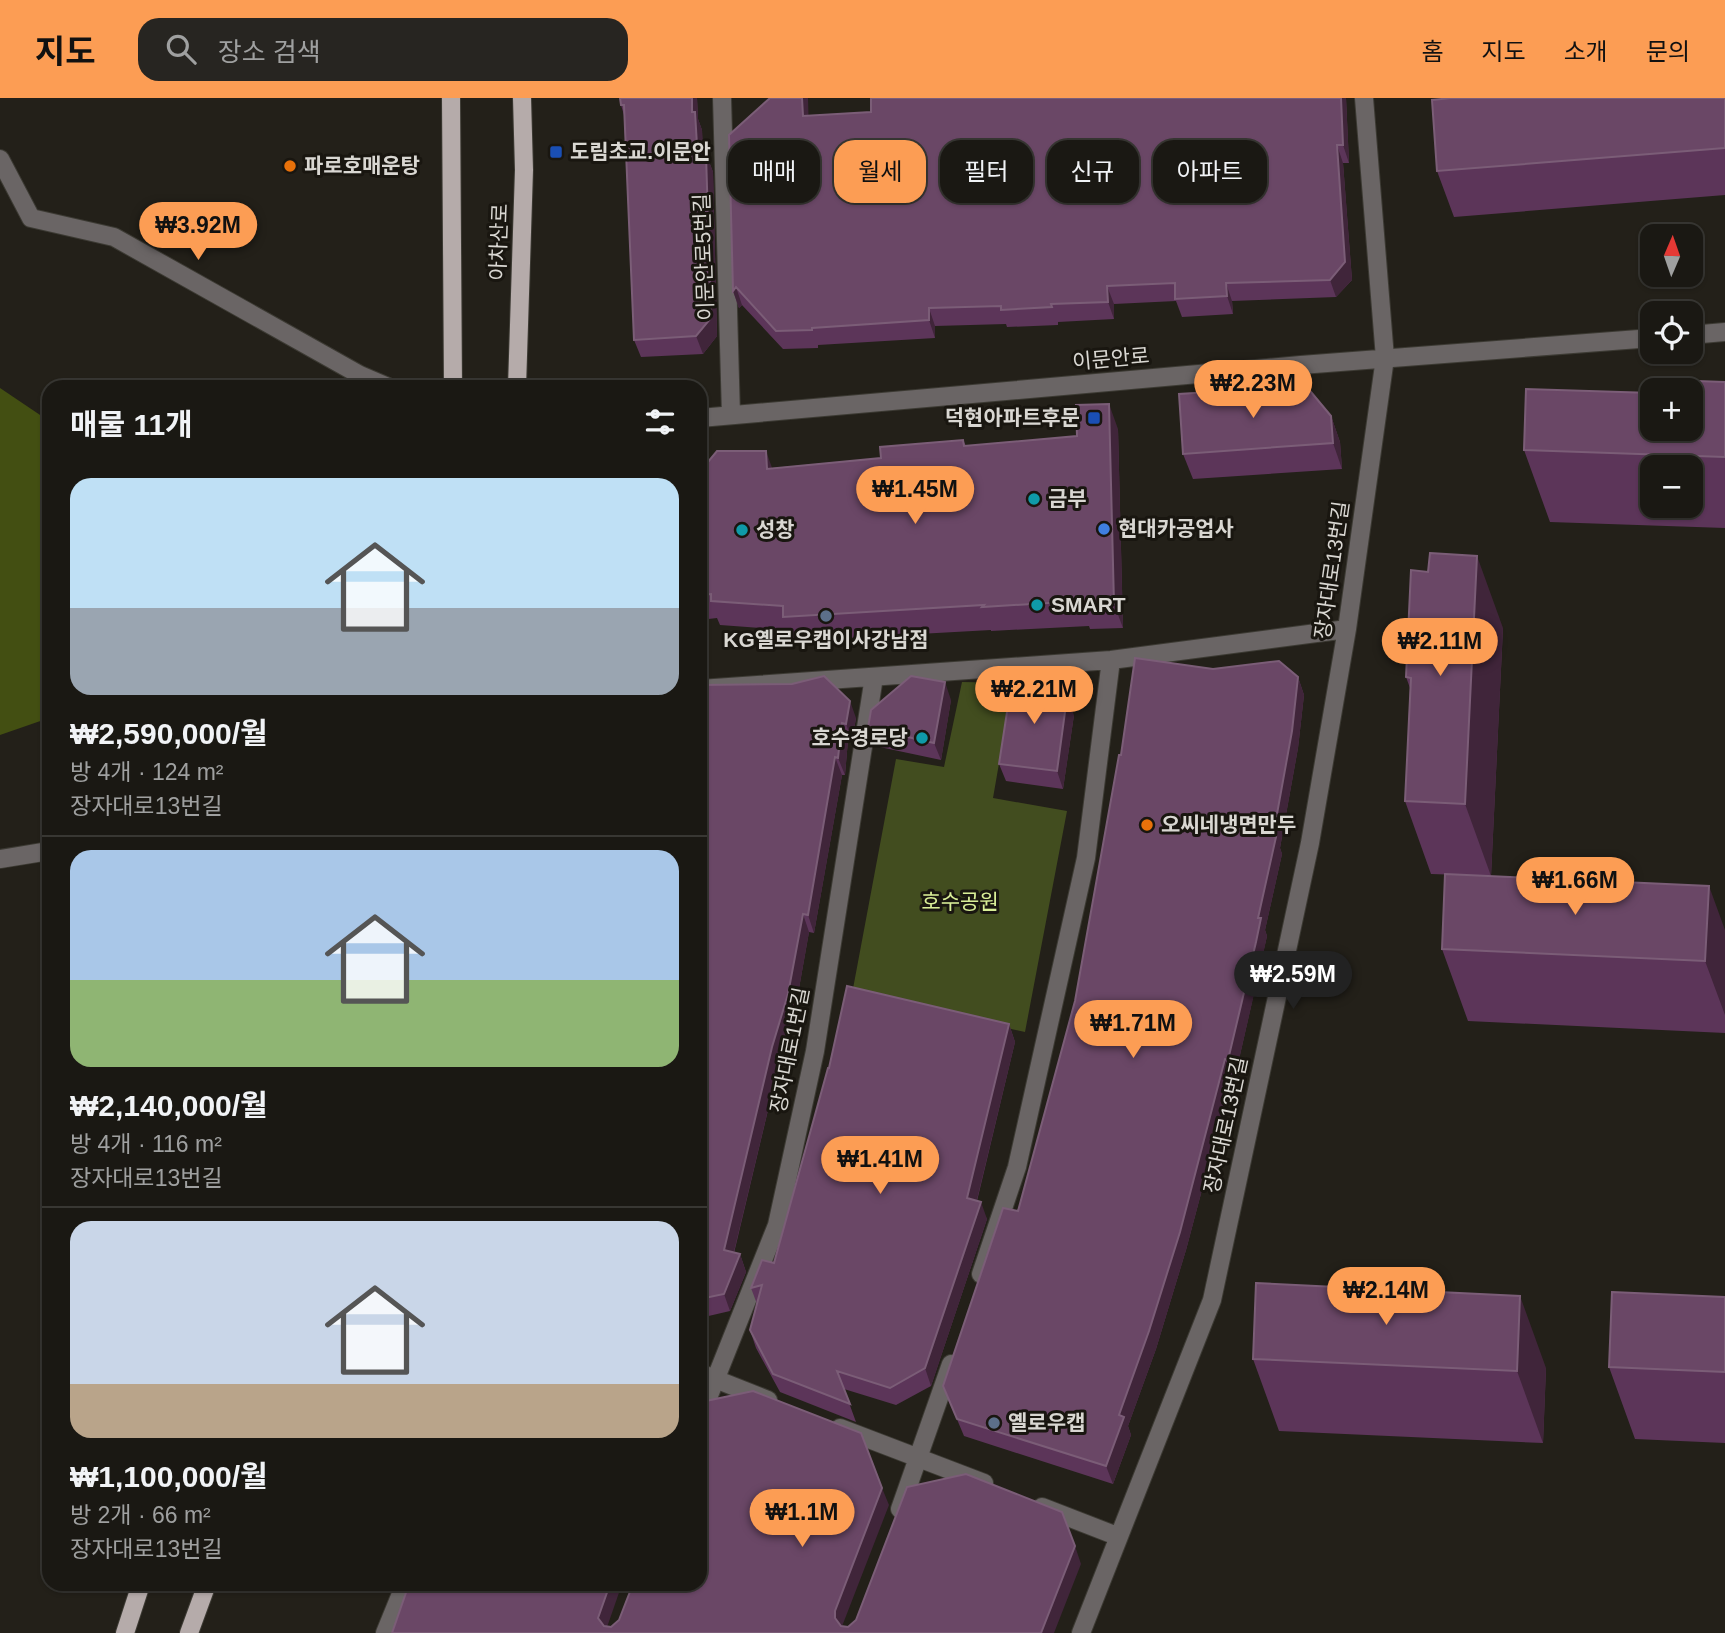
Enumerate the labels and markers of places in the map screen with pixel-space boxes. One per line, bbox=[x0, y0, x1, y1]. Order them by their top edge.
place label: 도림초교.이문안 bbox=[570, 140, 711, 163]
marker: 도림초교.이문안 bbox=[548, 144, 564, 160]
place label: 파로호매운탕 bbox=[304, 154, 420, 177]
marker: 파로호매운탕 bbox=[282, 158, 298, 174]
pin: ₩3.92M bbox=[141, 202, 255, 262]
pin: ₩2.23M bbox=[1196, 360, 1310, 420]
place label: 덕현아파트후문 bbox=[945, 406, 1080, 429]
marker: 덕현아파트후문 bbox=[1086, 410, 1102, 426]
pin: ₩1.45M bbox=[858, 466, 972, 526]
place label: 금부 bbox=[1048, 487, 1087, 510]
marker: 금부 bbox=[1026, 491, 1042, 507]
place label: 현대카공업사 bbox=[1118, 517, 1234, 540]
place label: 성창 bbox=[756, 518, 795, 541]
marker: 현대카공업사 bbox=[1096, 521, 1112, 537]
marker: 성창 bbox=[734, 522, 750, 538]
place label: SMART bbox=[1051, 593, 1126, 616]
marker: SMART bbox=[1029, 597, 1045, 613]
marker: KG옐로우캡이사강남점 bbox=[818, 608, 834, 624]
pin: ₩2.11M bbox=[1383, 618, 1497, 678]
place label: KG옐로우캡이사강남점 bbox=[723, 628, 929, 651]
pin: ₩2.21M bbox=[977, 666, 1091, 726]
place label: 호수경로당 bbox=[811, 726, 908, 749]
marker: 호수경로당 bbox=[914, 730, 930, 746]
place label: 오씨네냉면만두 bbox=[1161, 813, 1296, 836]
marker: 오씨네냉면만두 bbox=[1139, 817, 1155, 833]
pin: ₩1.66M bbox=[1518, 858, 1632, 917]
pin: ₩2.59M bbox=[1236, 951, 1350, 1011]
pin: ₩1.71M bbox=[1076, 1000, 1190, 1060]
pin: ₩1.41M bbox=[823, 1136, 937, 1196]
pin: ₩2.14M bbox=[1329, 1268, 1443, 1327]
place label: 옐로우캡 bbox=[1008, 1411, 1085, 1434]
marker: 옐로우캡 bbox=[986, 1415, 1002, 1431]
pin: ₩1.1M bbox=[753, 1490, 851, 1549]

